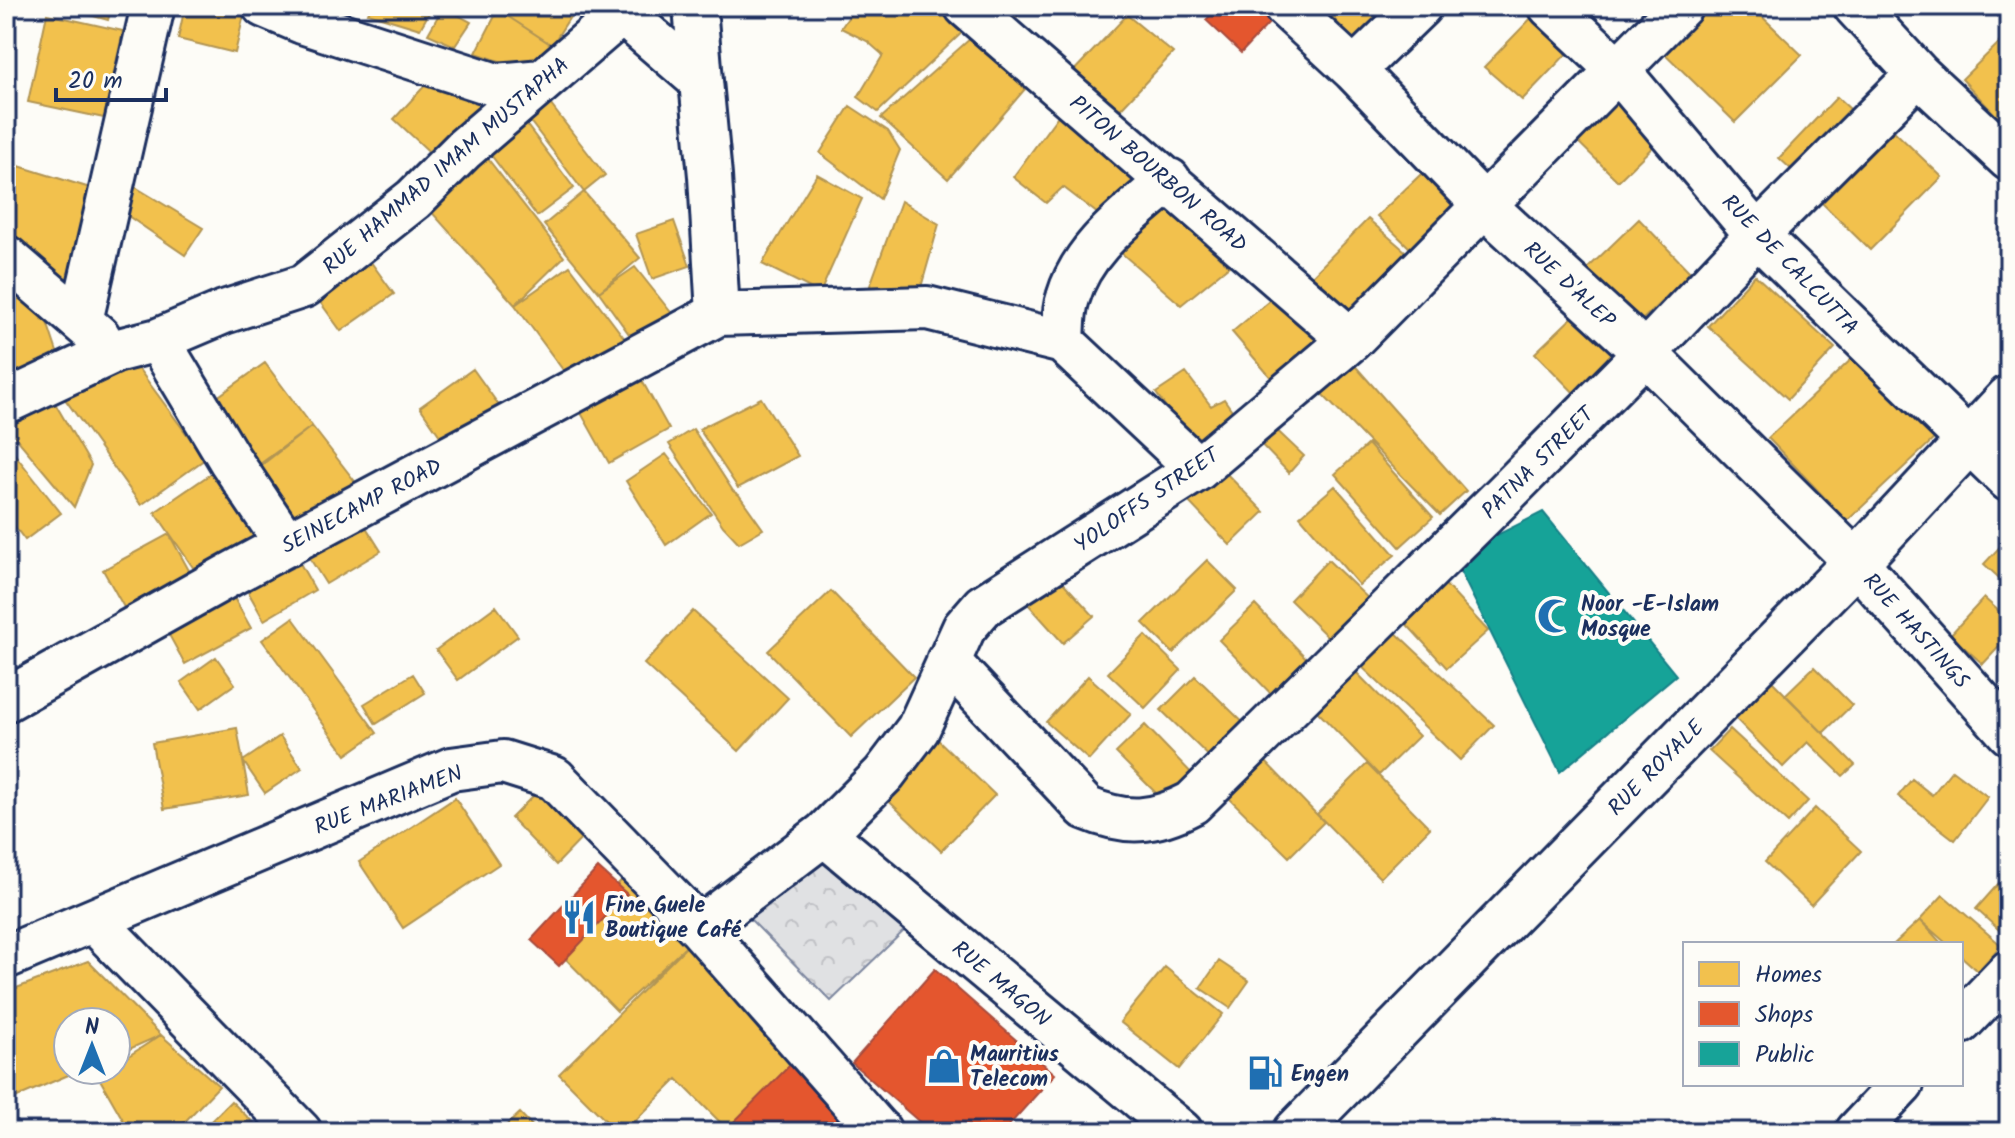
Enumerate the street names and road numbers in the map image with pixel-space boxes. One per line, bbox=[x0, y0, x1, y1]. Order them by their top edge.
street label: RUE HAMMAD IMAM MUSTAPHA bbox=[315, 49, 578, 284]
street label: PITON BOURBON ROAD bbox=[1060, 87, 1254, 262]
street label: RUE DE CALCUTTA bbox=[1712, 187, 1866, 345]
street label: RUE D'ALEP bbox=[1514, 234, 1623, 339]
street label: PATNA STREET bbox=[1474, 397, 1605, 528]
street label: YOLOFFS STREET bbox=[1068, 438, 1229, 563]
street label: SEINECAMP ROAD bbox=[275, 450, 449, 564]
street label: RUE HASTINGS bbox=[1853, 566, 1977, 698]
street label: RUE ROYALE bbox=[1600, 711, 1714, 825]
street label: RUE MARIAMEN bbox=[310, 757, 468, 846]
street label: RUE MAGON bbox=[943, 933, 1058, 1037]

